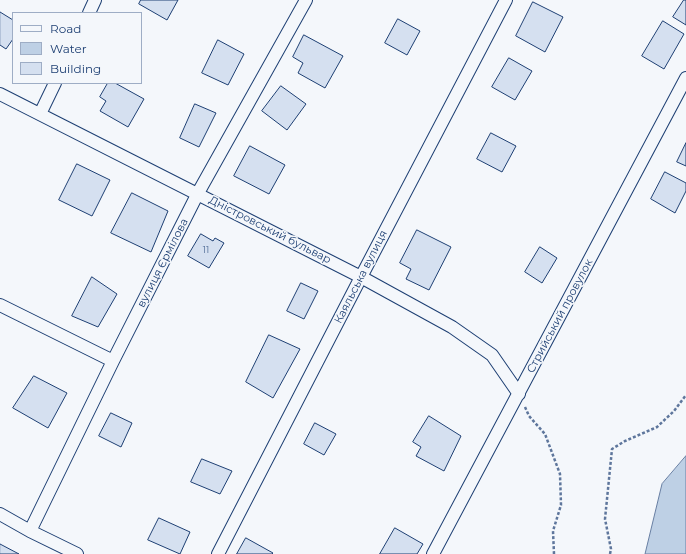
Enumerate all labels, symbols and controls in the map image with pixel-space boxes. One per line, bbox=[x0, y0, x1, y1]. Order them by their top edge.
legend bbox=[12, 12, 142, 84]
text: Road bbox=[50, 21, 81, 36]
text: Water bbox=[50, 41, 86, 56]
text: Building bbox=[50, 61, 101, 76]
street label: Дністровський бульвар bbox=[207, 193, 333, 267]
street label: вулиця Єрмілова bbox=[135, 216, 191, 310]
street label: Каяльська вулиця bbox=[332, 228, 390, 326]
house number: 11 bbox=[203, 245, 209, 255]
street label: Стрийський провулок bbox=[524, 257, 596, 375]

